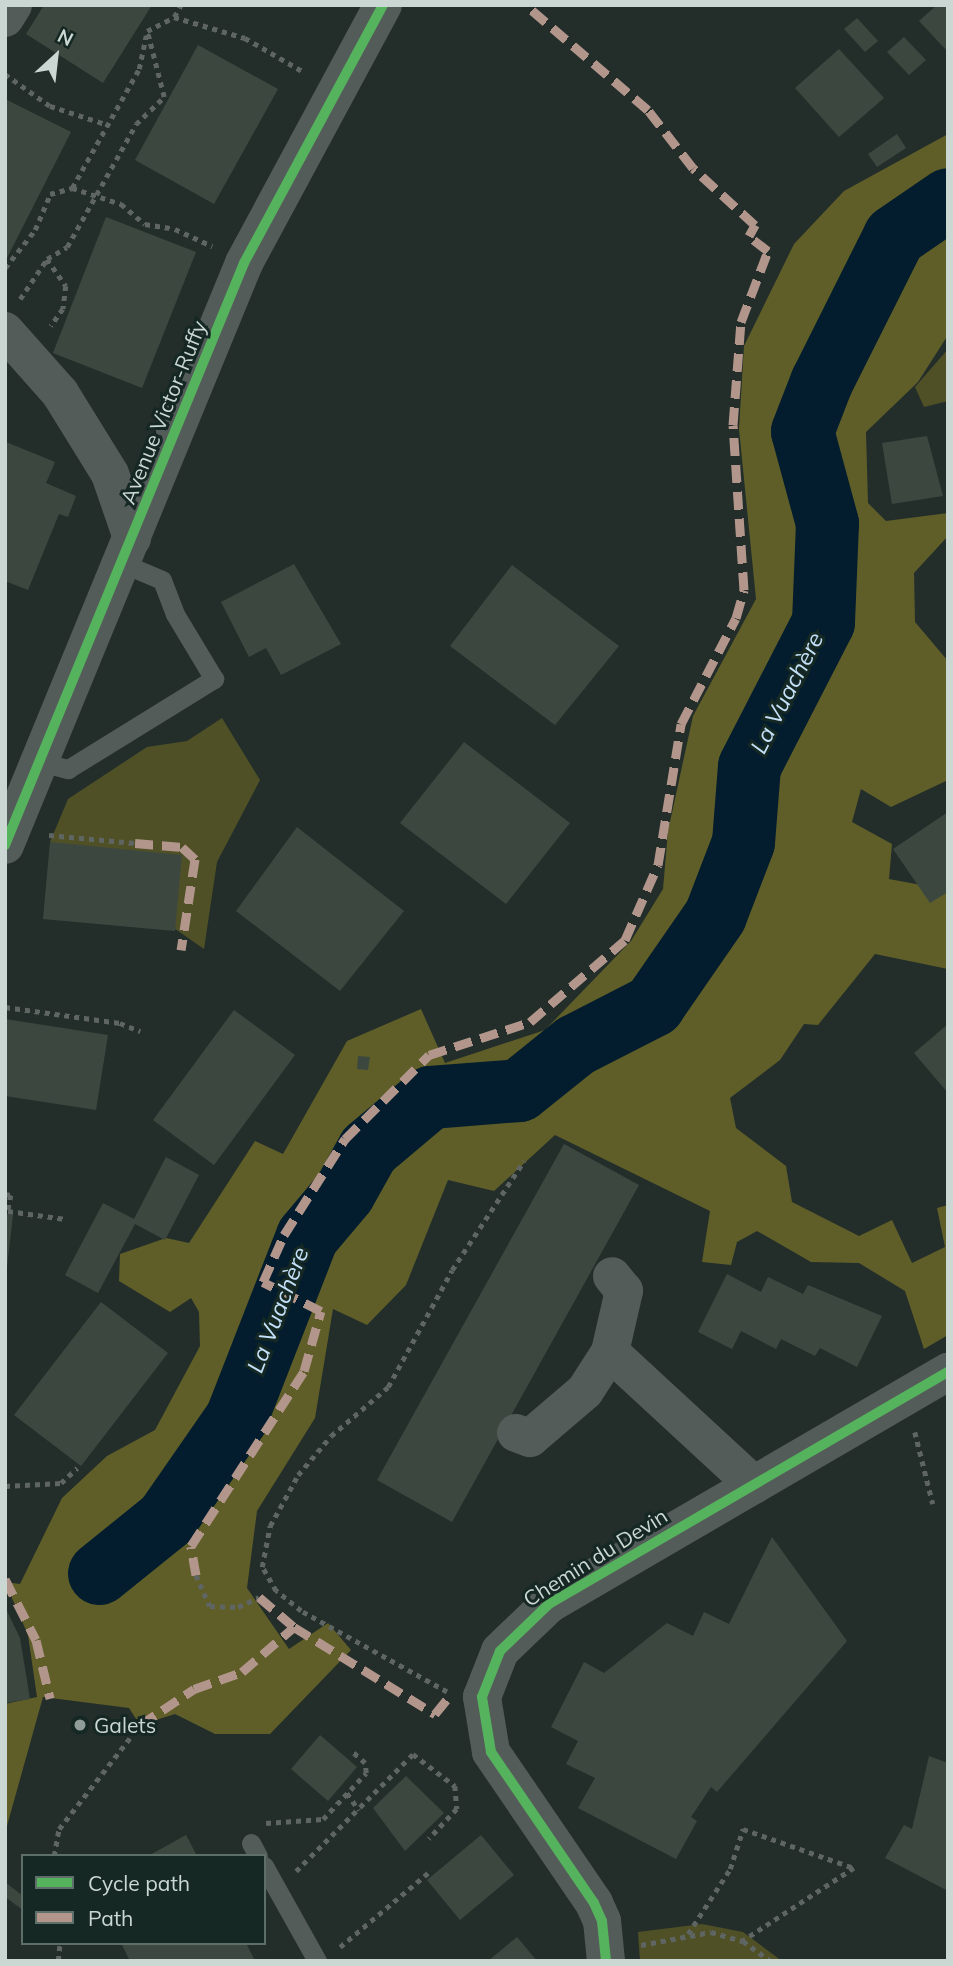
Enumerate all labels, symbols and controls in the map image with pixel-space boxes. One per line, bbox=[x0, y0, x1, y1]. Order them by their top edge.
north arrow bbox=[21, 21, 91, 91]
text: N bbox=[54, 23, 77, 51]
street label: Avenue Victor-Ruffy bbox=[115, 317, 211, 507]
water label: La Vuachère bbox=[745, 628, 829, 758]
water label: La Vuachère bbox=[241, 1243, 315, 1377]
street label: Chemin du Devin bbox=[518, 1503, 672, 1611]
place label: Galets bbox=[94, 1712, 156, 1738]
marker: Galets bbox=[72, 1717, 88, 1733]
legend bbox=[21, 1854, 266, 1945]
text: Cycle path bbox=[88, 1870, 190, 1896]
text: Path bbox=[88, 1905, 133, 1931]

